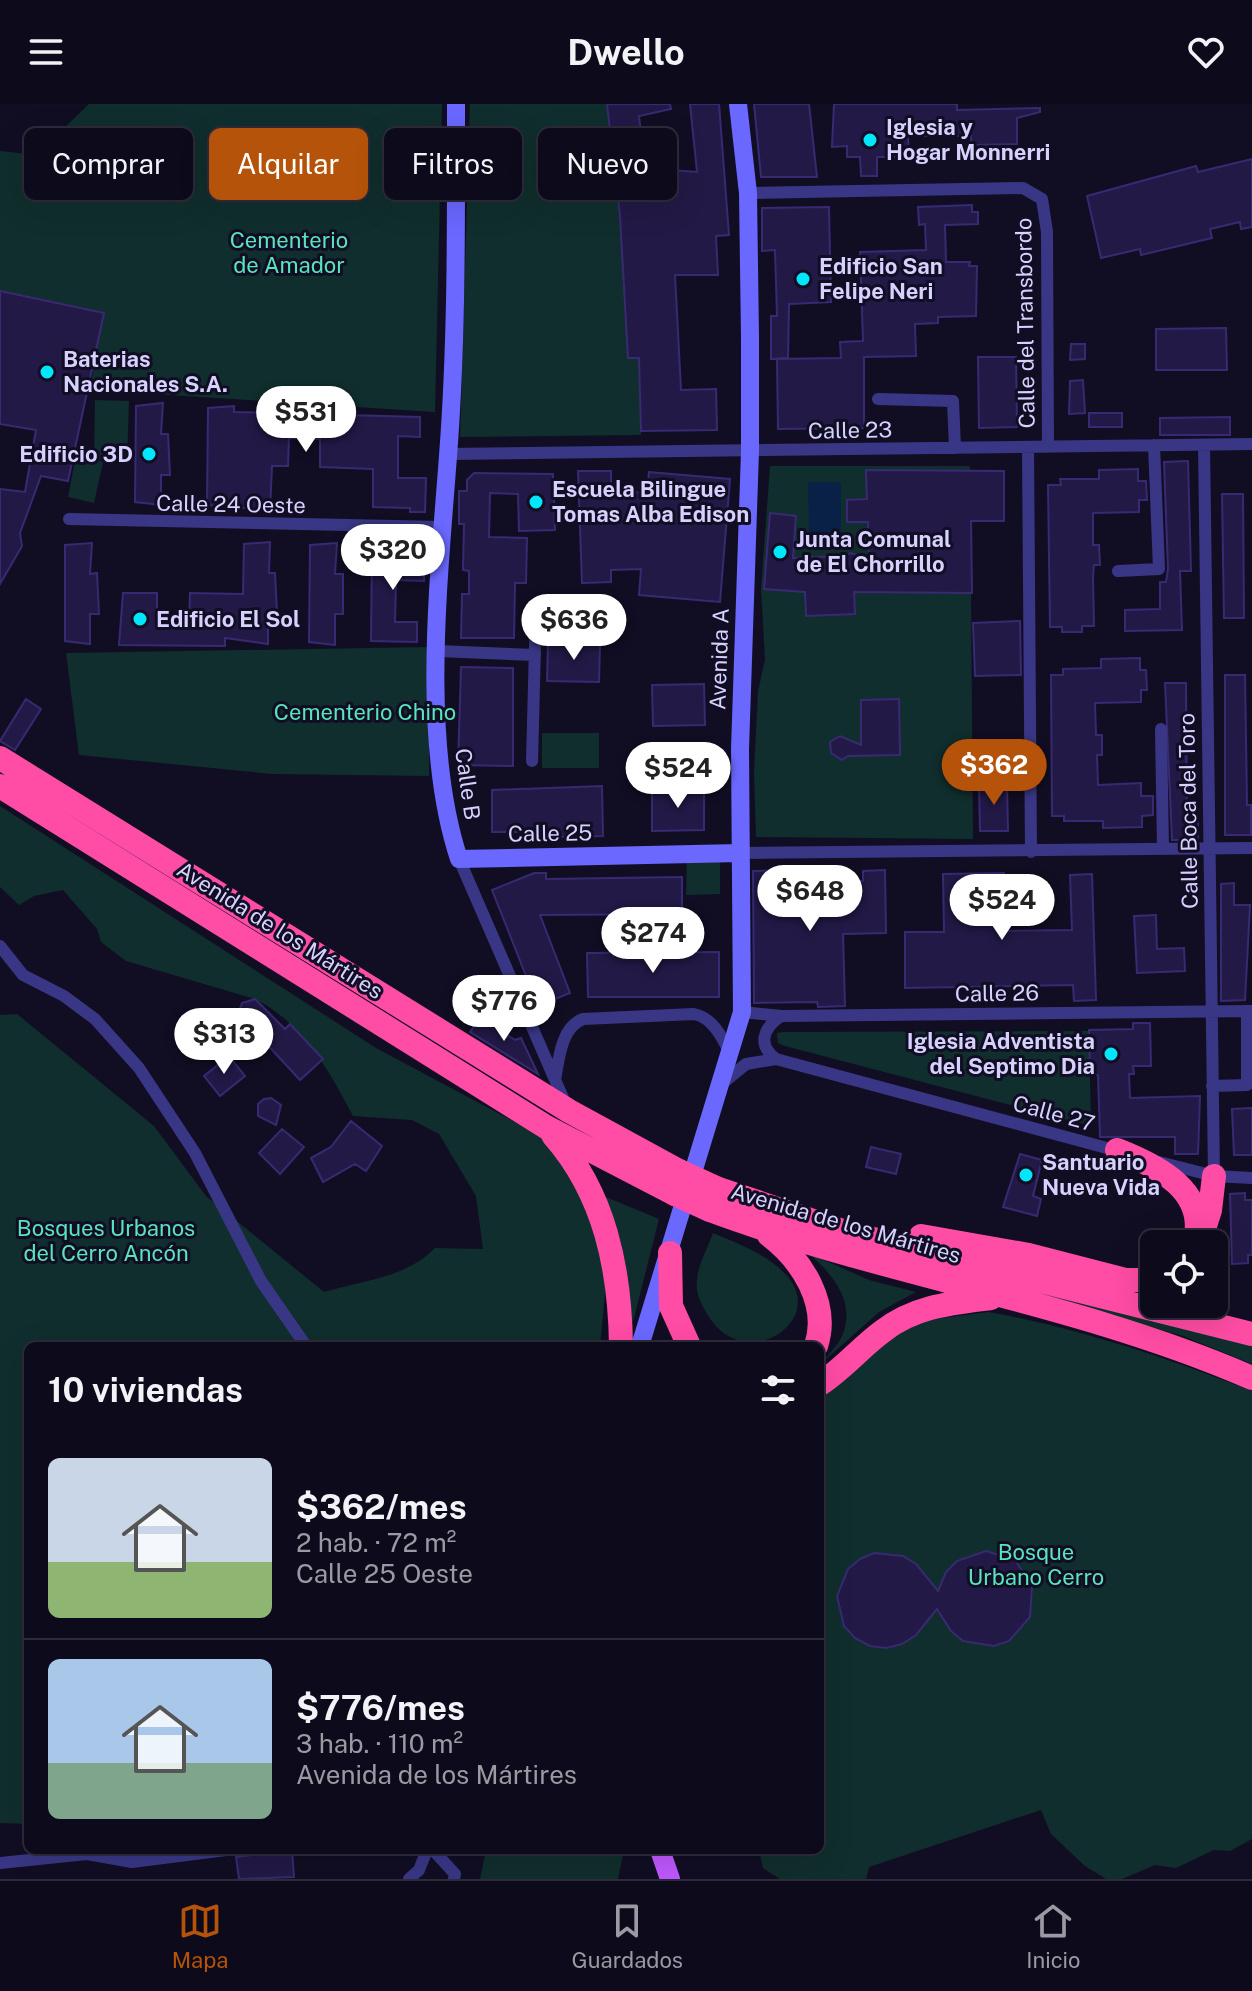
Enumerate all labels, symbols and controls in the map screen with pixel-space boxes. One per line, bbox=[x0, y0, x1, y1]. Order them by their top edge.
icon: menu bbox=[24, 30, 68, 74]
icon: heart bbox=[1184, 30, 1228, 74]
text: Dwello bbox=[567, 31, 685, 73]
place label: Iglesia y Hogar Monnerri bbox=[886, 114, 1050, 165]
chip: Comprar bbox=[24, 128, 193, 200]
chip: Alquilar bbox=[209, 128, 368, 200]
chip: Filtros bbox=[384, 128, 522, 200]
chip: Nuevo bbox=[538, 128, 677, 200]
marker: Iglesia y Hogar Monnerri bbox=[861, 131, 879, 149]
street label: Calle del Transbordo bbox=[1010, 218, 1040, 428]
park label: Cementerio de Amador bbox=[230, 227, 348, 278]
place label: Edificio San Felipe Neri bbox=[819, 253, 943, 304]
marker: Edificio San Felipe Neri bbox=[794, 270, 812, 288]
place label: Baterias Nacionales S.A. bbox=[63, 346, 228, 397]
marker: Baterias Nacionales S.A. bbox=[38, 363, 56, 381]
pin: $531 bbox=[259, 386, 353, 454]
text: $531 bbox=[274, 396, 338, 427]
street label: Calle 23 bbox=[808, 416, 892, 444]
place label: Edificio 3D bbox=[19, 441, 133, 467]
marker: Edificio 3D bbox=[140, 445, 158, 463]
place label: Escuela Bilingue Tomas Alba Edison bbox=[552, 476, 749, 527]
street label: Calle 24 Oeste bbox=[156, 490, 306, 518]
marker: Escuela Bilingue Tomas Alba Edison bbox=[527, 493, 545, 511]
pin: $320 bbox=[346, 524, 440, 592]
place label: Junta Comunal de El Chorrillo bbox=[796, 526, 951, 577]
text: $320 bbox=[359, 534, 427, 565]
marker: Junta Comunal de El Chorrillo bbox=[771, 543, 789, 561]
pin: $636 bbox=[527, 594, 621, 662]
text: $636 bbox=[539, 604, 609, 635]
place label: Edificio El Sol bbox=[156, 606, 300, 632]
street label: Avenida A bbox=[704, 608, 734, 710]
marker: Edificio El Sol bbox=[131, 610, 149, 628]
park label: Cementerio Chino bbox=[274, 699, 456, 725]
street label: Calle Boca del Toro bbox=[1173, 713, 1203, 909]
pin: $362 bbox=[947, 739, 1041, 807]
pin: $524 bbox=[631, 742, 725, 810]
street label: Calle B bbox=[450, 747, 486, 821]
text: $362 bbox=[960, 749, 1028, 780]
text: $524 bbox=[644, 752, 712, 783]
street label: Calle 25 bbox=[508, 819, 592, 847]
street label: Avenida de los Mártires bbox=[172, 856, 388, 1004]
pin: $648 bbox=[763, 865, 857, 933]
pin: $524 bbox=[955, 874, 1049, 942]
text: $648 bbox=[775, 875, 845, 906]
text: $524 bbox=[968, 884, 1036, 915]
pin: $274 bbox=[606, 907, 700, 975]
text: $274 bbox=[619, 917, 687, 948]
pin: $776 bbox=[457, 975, 551, 1043]
street label: Calle 26 bbox=[955, 979, 1039, 1007]
text: $776 bbox=[470, 985, 538, 1016]
pin: $313 bbox=[177, 1008, 271, 1076]
text: $313 bbox=[192, 1018, 256, 1049]
place label: Iglesia Adventista del Septimo Dia bbox=[907, 1028, 1095, 1079]
marker: Iglesia Adventista del Septimo Dia bbox=[1102, 1045, 1120, 1063]
street label: Calle 27 bbox=[1010, 1090, 1098, 1136]
place label: Santuario Nueva Vida bbox=[1042, 1149, 1160, 1200]
marker: Santuario Nueva Vida bbox=[1017, 1166, 1035, 1184]
street label: Avenida de los Mártires bbox=[728, 1178, 964, 1268]
park label: Bosques Urbanos del Cerro Ancón bbox=[17, 1215, 195, 1266]
map controls bbox=[1140, 1230, 1228, 1318]
button: locate bbox=[1140, 1230, 1228, 1318]
icon: filters bbox=[756, 1368, 800, 1412]
text: 10 viviendas bbox=[48, 1370, 243, 1410]
text: $362/mes bbox=[296, 1487, 467, 1527]
icon: home bbox=[112, 1490, 208, 1586]
text: 2 hab. · 72 m² bbox=[296, 1527, 456, 1558]
park label: Bosque Urbano Cerro bbox=[968, 1539, 1104, 1590]
text: Calle 25 Oeste bbox=[296, 1558, 473, 1589]
text: $776/mes bbox=[296, 1688, 465, 1728]
icon: home bbox=[112, 1691, 208, 1787]
text: 3 hab. · 110 m² bbox=[296, 1728, 463, 1759]
text: Avenida de los Mártires bbox=[296, 1759, 577, 1790]
tab: Mapa bbox=[172, 1899, 228, 1973]
tab: Guardados bbox=[572, 1899, 683, 1973]
tab: Inicio bbox=[1026, 1899, 1080, 1973]

